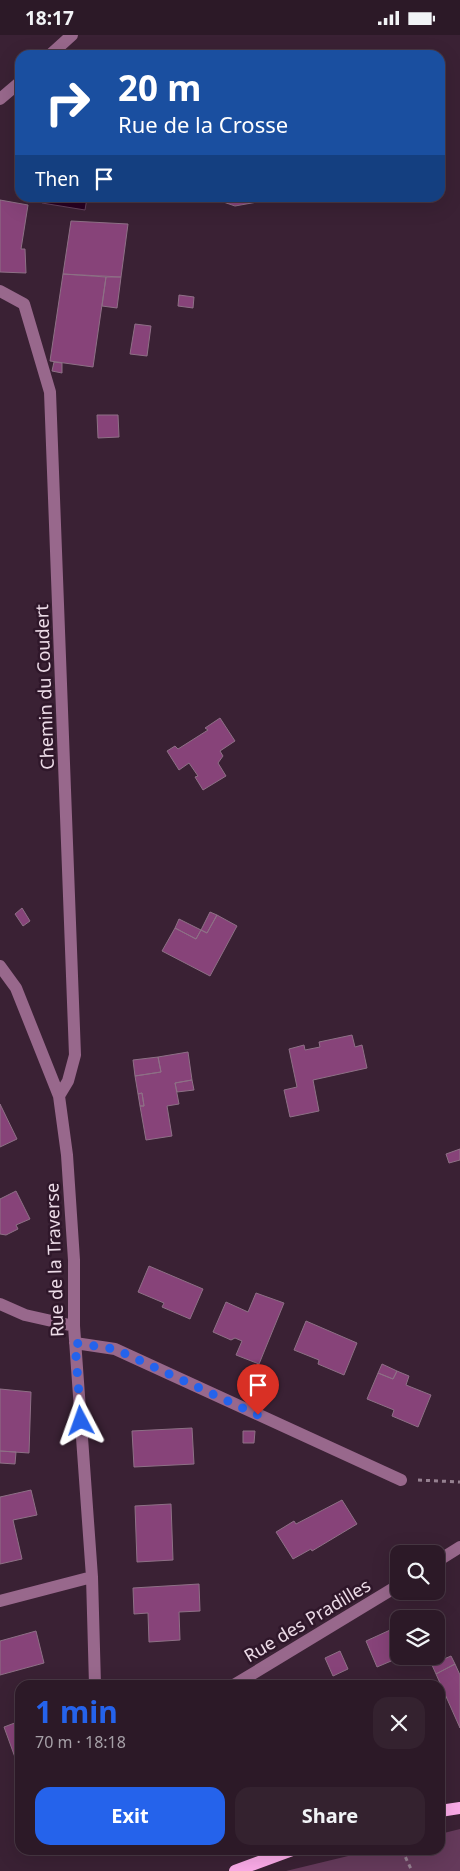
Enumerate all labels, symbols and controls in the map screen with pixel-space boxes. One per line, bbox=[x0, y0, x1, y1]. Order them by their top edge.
text: 18:17 bbox=[25, 5, 74, 31]
text: 20 m bbox=[118, 64, 201, 111]
icon: right bbox=[35, 70, 100, 135]
text: Rue de la Crosse bbox=[118, 109, 288, 139]
icon: arrive bbox=[90, 165, 118, 193]
text: Then bbox=[35, 166, 80, 192]
street label: Chemin du Coudert bbox=[29, 603, 59, 770]
street label: Rue de la Traverse bbox=[39, 1182, 69, 1338]
pin bbox=[237, 1364, 279, 1415]
icon: arrive bbox=[244, 1371, 272, 1399]
position arrow bbox=[54, 1394, 106, 1446]
map controls bbox=[390, 1545, 445, 1665]
button: search bbox=[390, 1545, 445, 1600]
street label: Rue des Pradilles bbox=[239, 1573, 375, 1667]
button: layers bbox=[390, 1610, 445, 1665]
text: 1 min bbox=[35, 1691, 118, 1732]
button: close bbox=[373, 1697, 425, 1749]
text: 70 m · 18:18 bbox=[35, 1731, 126, 1753]
button: Exit bbox=[35, 1787, 225, 1845]
button: Share bbox=[235, 1787, 425, 1845]

